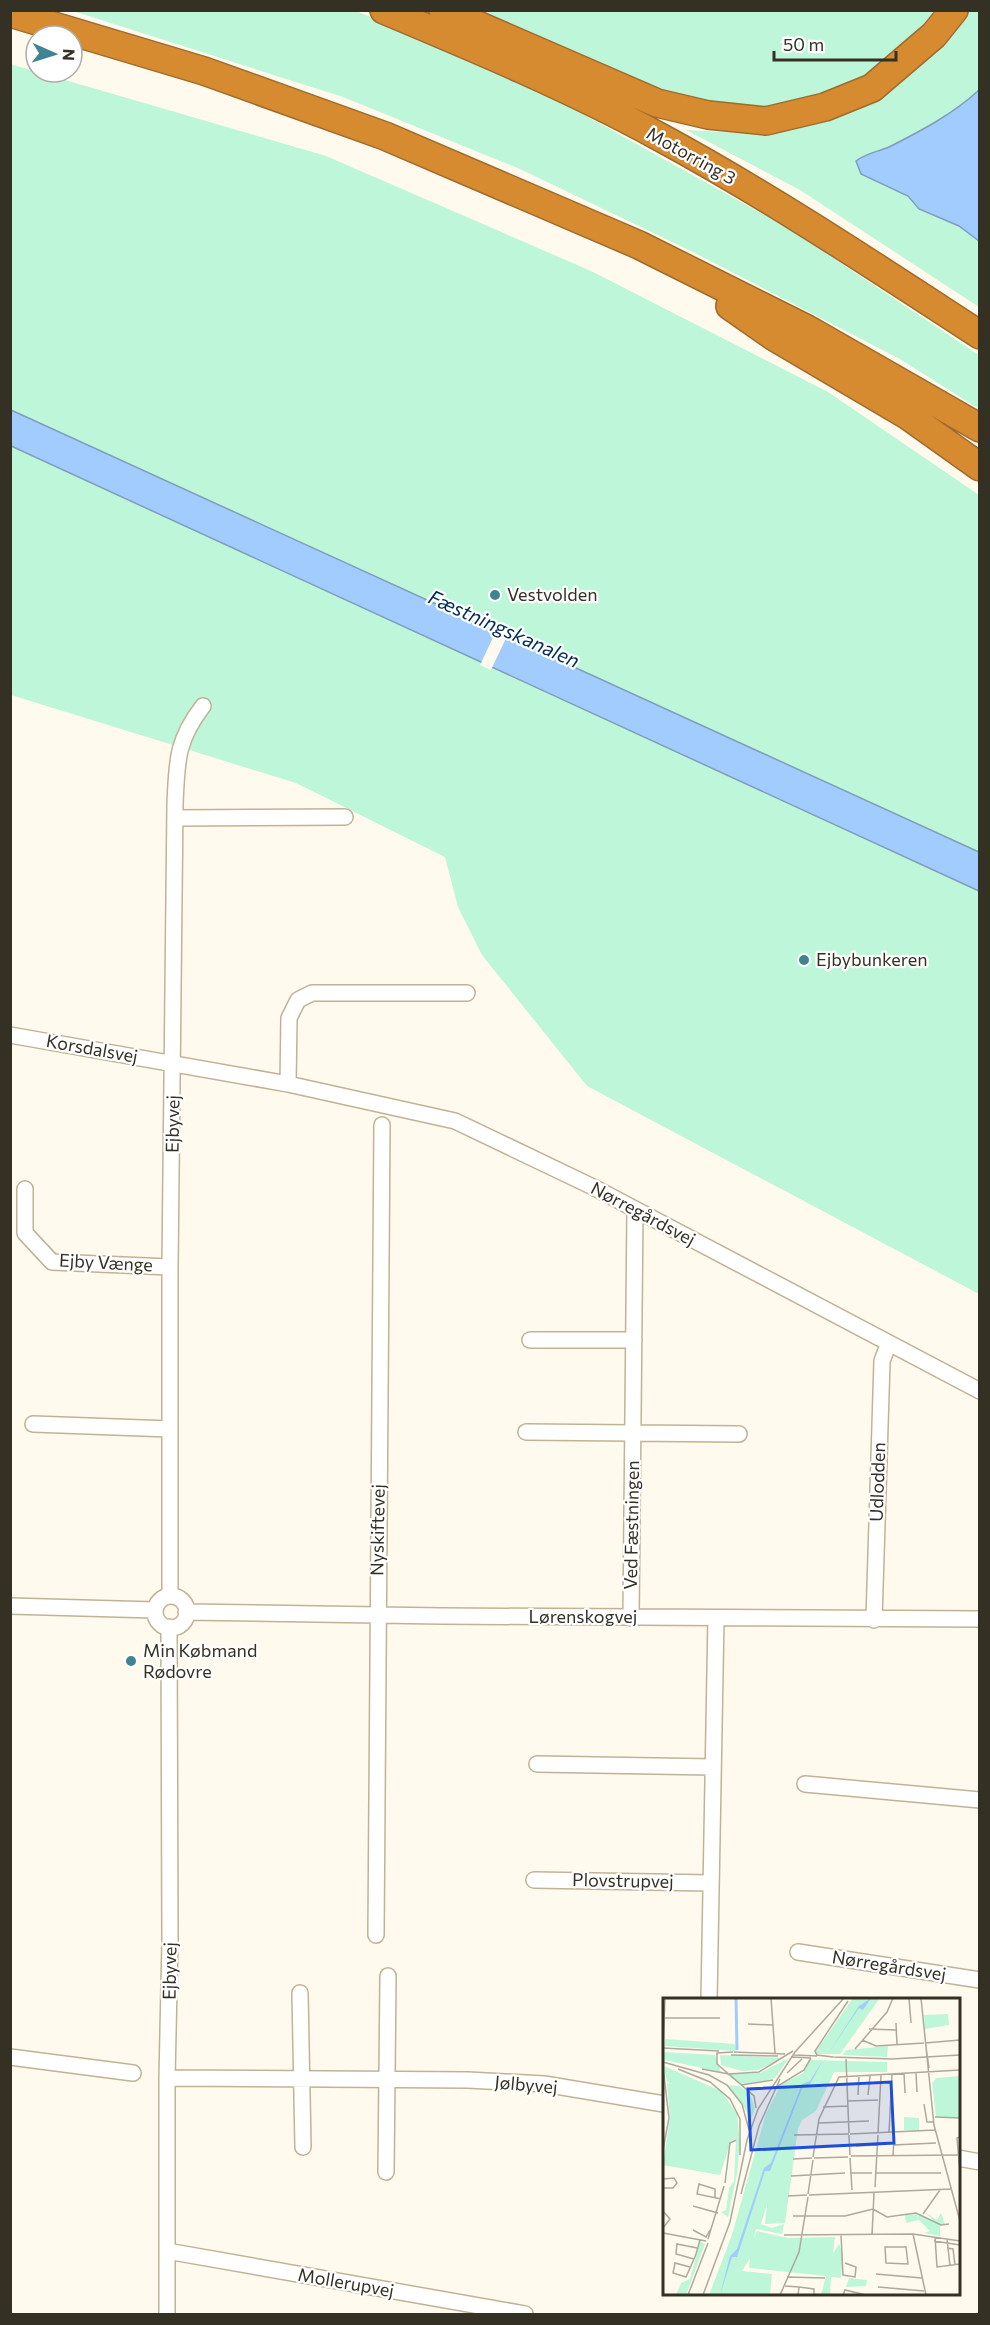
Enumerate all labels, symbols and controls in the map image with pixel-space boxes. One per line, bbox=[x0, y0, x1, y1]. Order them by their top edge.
north arrow bbox=[24, 24, 84, 84]
scale bar bbox=[774, 24, 896, 62]
text: 50 m bbox=[783, 33, 824, 55]
text: N bbox=[60, 48, 79, 61]
street label: Motorring 3 bbox=[643, 122, 740, 189]
place label: Vestvolden bbox=[507, 583, 598, 605]
water label: Fæstningskanalen bbox=[425, 584, 584, 672]
marker: Vestvolden bbox=[488, 588, 502, 602]
place label: Ejbybunkeren bbox=[816, 948, 928, 970]
marker: Ejbybunkeren bbox=[797, 953, 811, 967]
street label: Korsdalsvej bbox=[45, 1029, 140, 1067]
street label: Ejbyvej bbox=[160, 1095, 184, 1153]
street label: Nørregårdsvej bbox=[587, 1176, 699, 1250]
street label: Ejby Vænge bbox=[59, 1249, 154, 1275]
street label: Udlodden bbox=[865, 1442, 889, 1522]
street label: Ved Fæstningen bbox=[619, 1460, 643, 1590]
street label: Nyskiftevej bbox=[365, 1484, 389, 1576]
street label: Lørenskogvej bbox=[529, 1605, 637, 1627]
place label: Min Købmand Rødovre bbox=[143, 1639, 257, 1682]
marker: Min Købmand Rødovre bbox=[124, 1654, 138, 1668]
street label: Plovstrupvej bbox=[572, 1868, 674, 1892]
street label: Ejbyvej bbox=[157, 1942, 181, 2000]
street label: Nørregårdsvej bbox=[831, 1945, 948, 1985]
inset map bbox=[663, 1998, 960, 2295]
street label: Jølbyvej bbox=[494, 2070, 559, 2098]
street label: Mollerupvej bbox=[296, 2263, 396, 2301]

